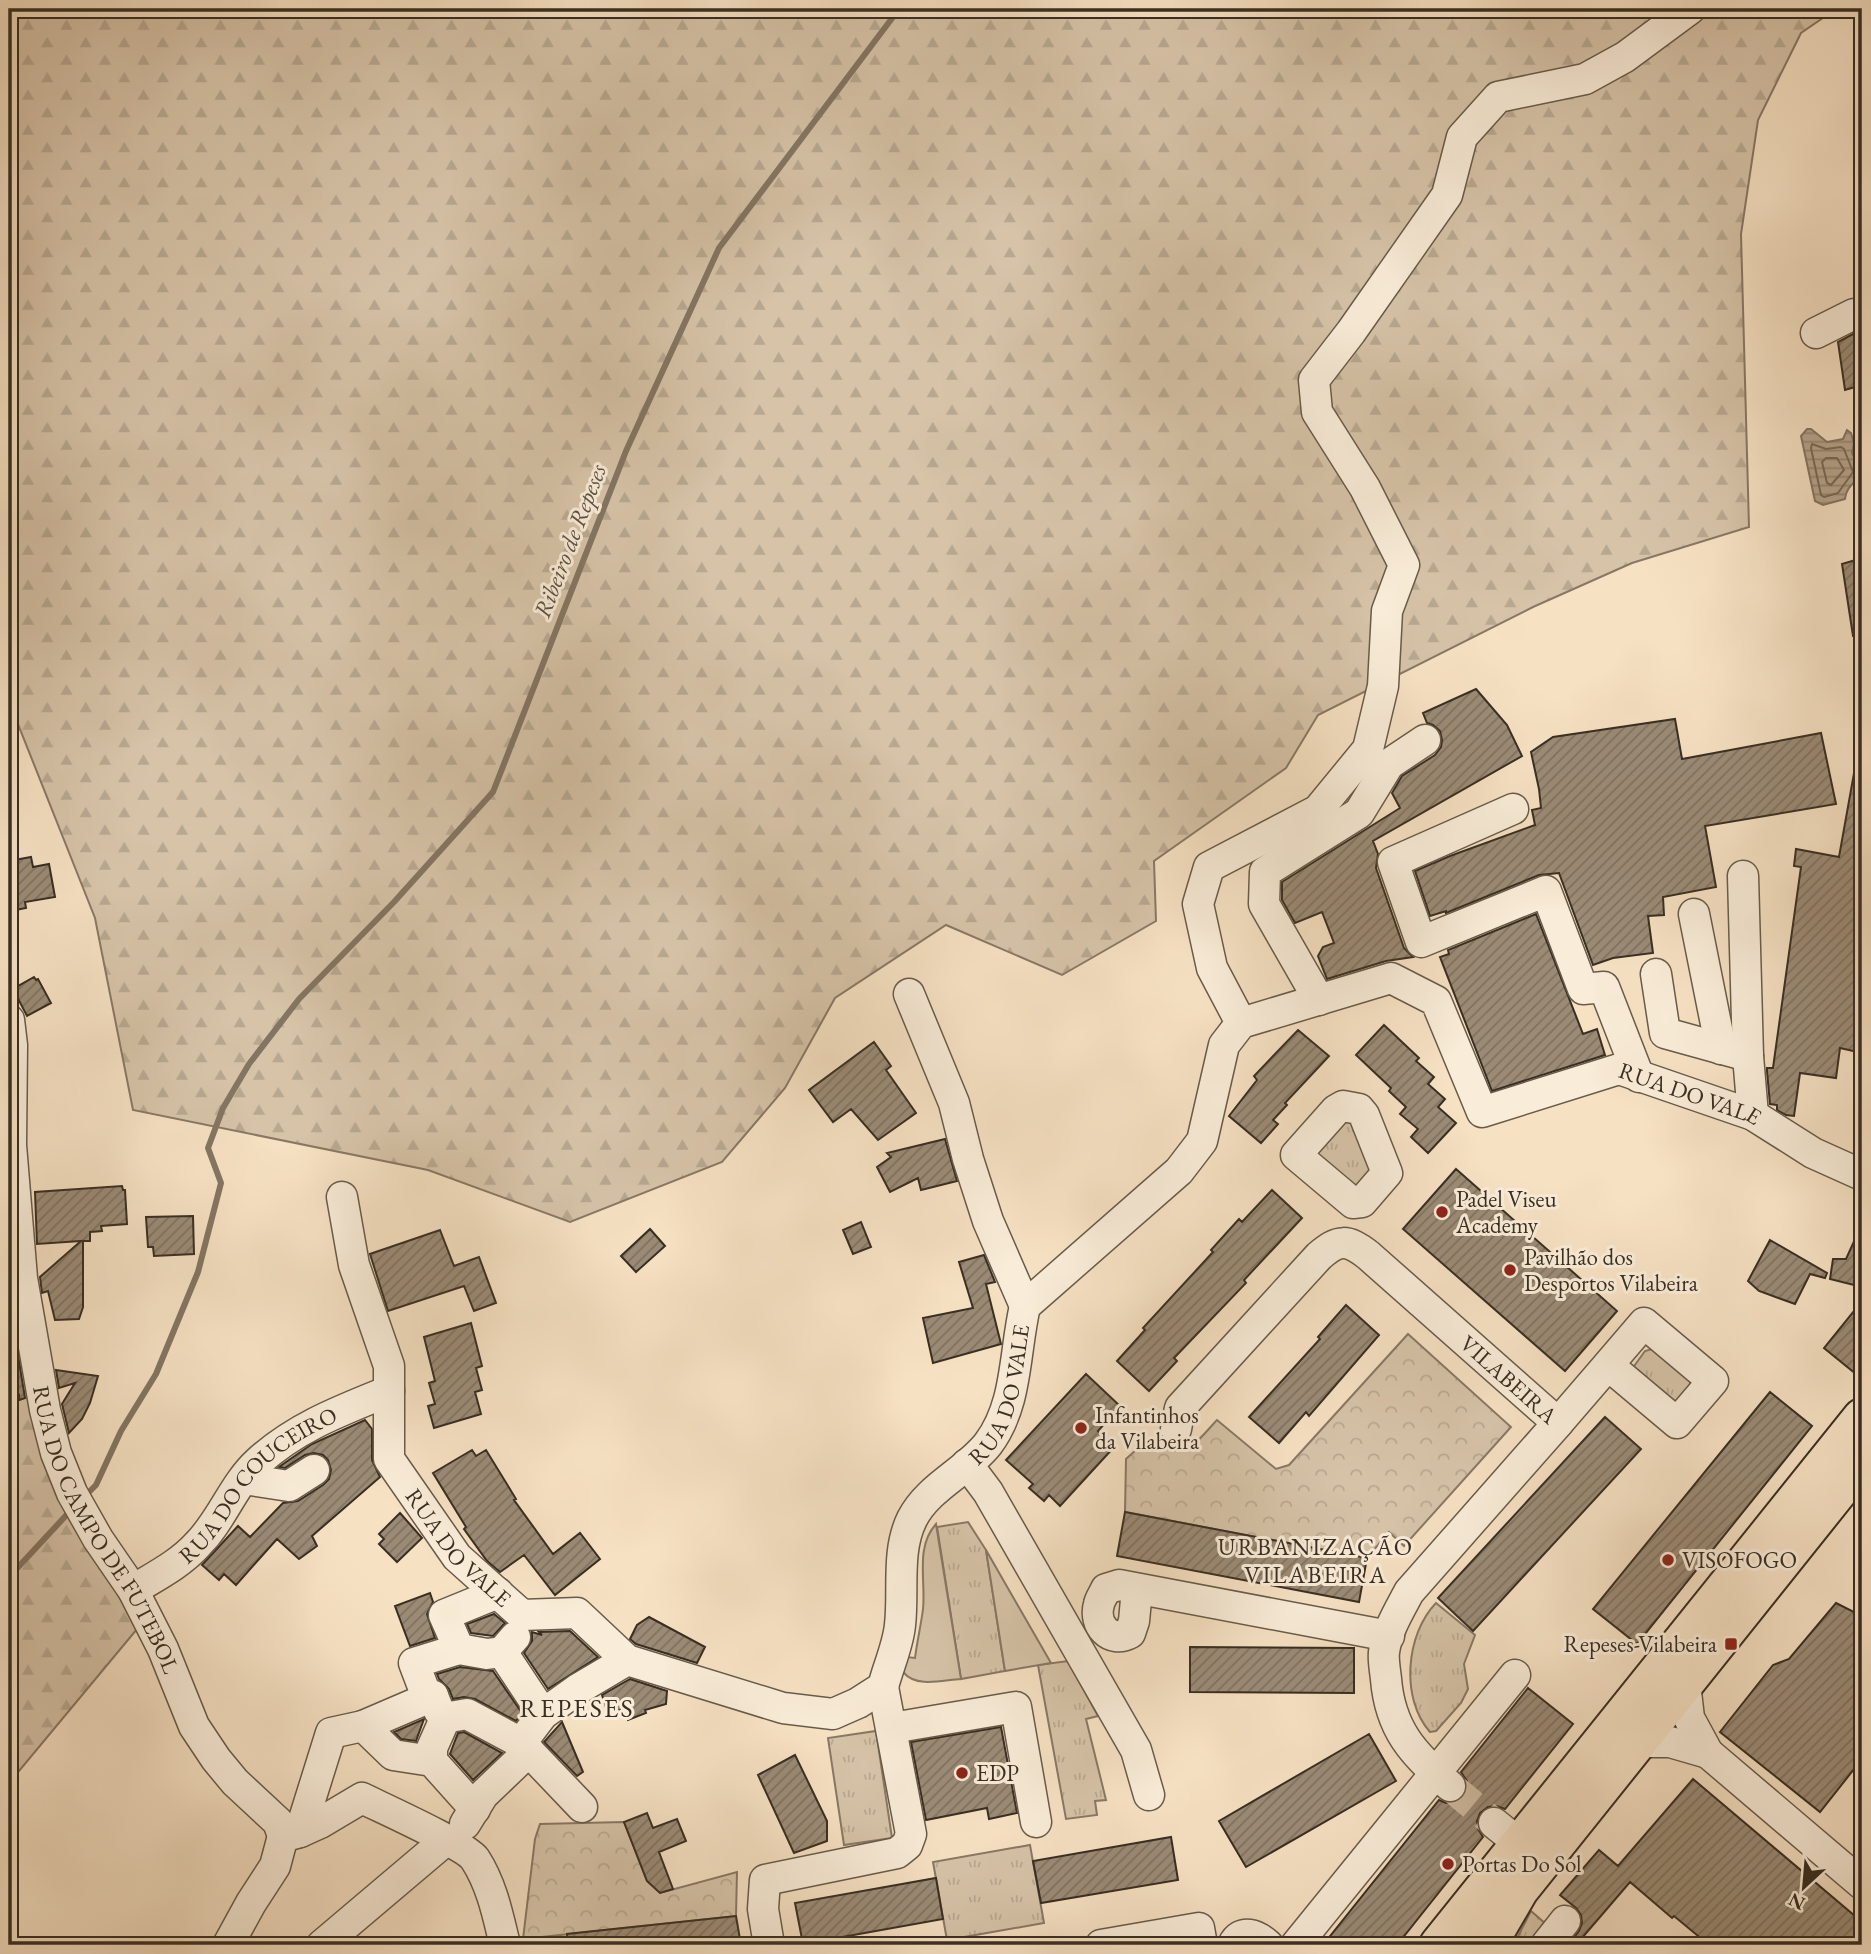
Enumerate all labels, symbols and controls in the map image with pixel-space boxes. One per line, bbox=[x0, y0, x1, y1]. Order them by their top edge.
water label: Ribeiro de Repeses bbox=[526, 459, 613, 622]
street label: RUA DO VALE bbox=[1615, 1055, 1767, 1132]
place label: Padel Viseu Academy bbox=[1455, 1184, 1557, 1240]
marker: Padel Viseu Academy bbox=[1434, 1204, 1450, 1220]
place label: Pavilhão dos Desportos Vilabeira bbox=[1524, 1242, 1699, 1298]
marker: Pavilhão dos Desportos Vilabeira bbox=[1502, 1262, 1518, 1278]
street label: RUA DO VALE bbox=[962, 1322, 1036, 1471]
street label: VILABEIRA bbox=[1454, 1328, 1564, 1431]
street label: RUA DO CAMPO DE FUTEBOL bbox=[26, 1383, 186, 1678]
street label: RUA DO COUCEIRO bbox=[172, 1400, 342, 1570]
place label: Infantinhos da Vilabeira bbox=[1095, 1400, 1200, 1456]
marker: Infantinhos da Vilabeira bbox=[1073, 1420, 1089, 1436]
street label: RUA DO VALE bbox=[399, 1482, 518, 1613]
district label: URBANIZAÇÃO VILABEIRA bbox=[1218, 1531, 1414, 1590]
place label: VISOFOGO bbox=[1682, 1545, 1797, 1575]
marker: VISOFOGO bbox=[1660, 1552, 1676, 1568]
place label: Repeses-Vilabeira bbox=[1564, 1629, 1718, 1659]
marker: Repeses-Vilabeira bbox=[1723, 1636, 1739, 1652]
district label: REPESES bbox=[519, 1691, 635, 1725]
place label: EDP bbox=[976, 1758, 1019, 1788]
marker: EDP bbox=[954, 1765, 970, 1781]
place label: Portas Do Sol bbox=[1462, 1849, 1582, 1879]
north arrow bbox=[1770, 1853, 1840, 1923]
marker: Portas Do Sol bbox=[1440, 1856, 1456, 1872]
text: N bbox=[1784, 1887, 1809, 1916]

